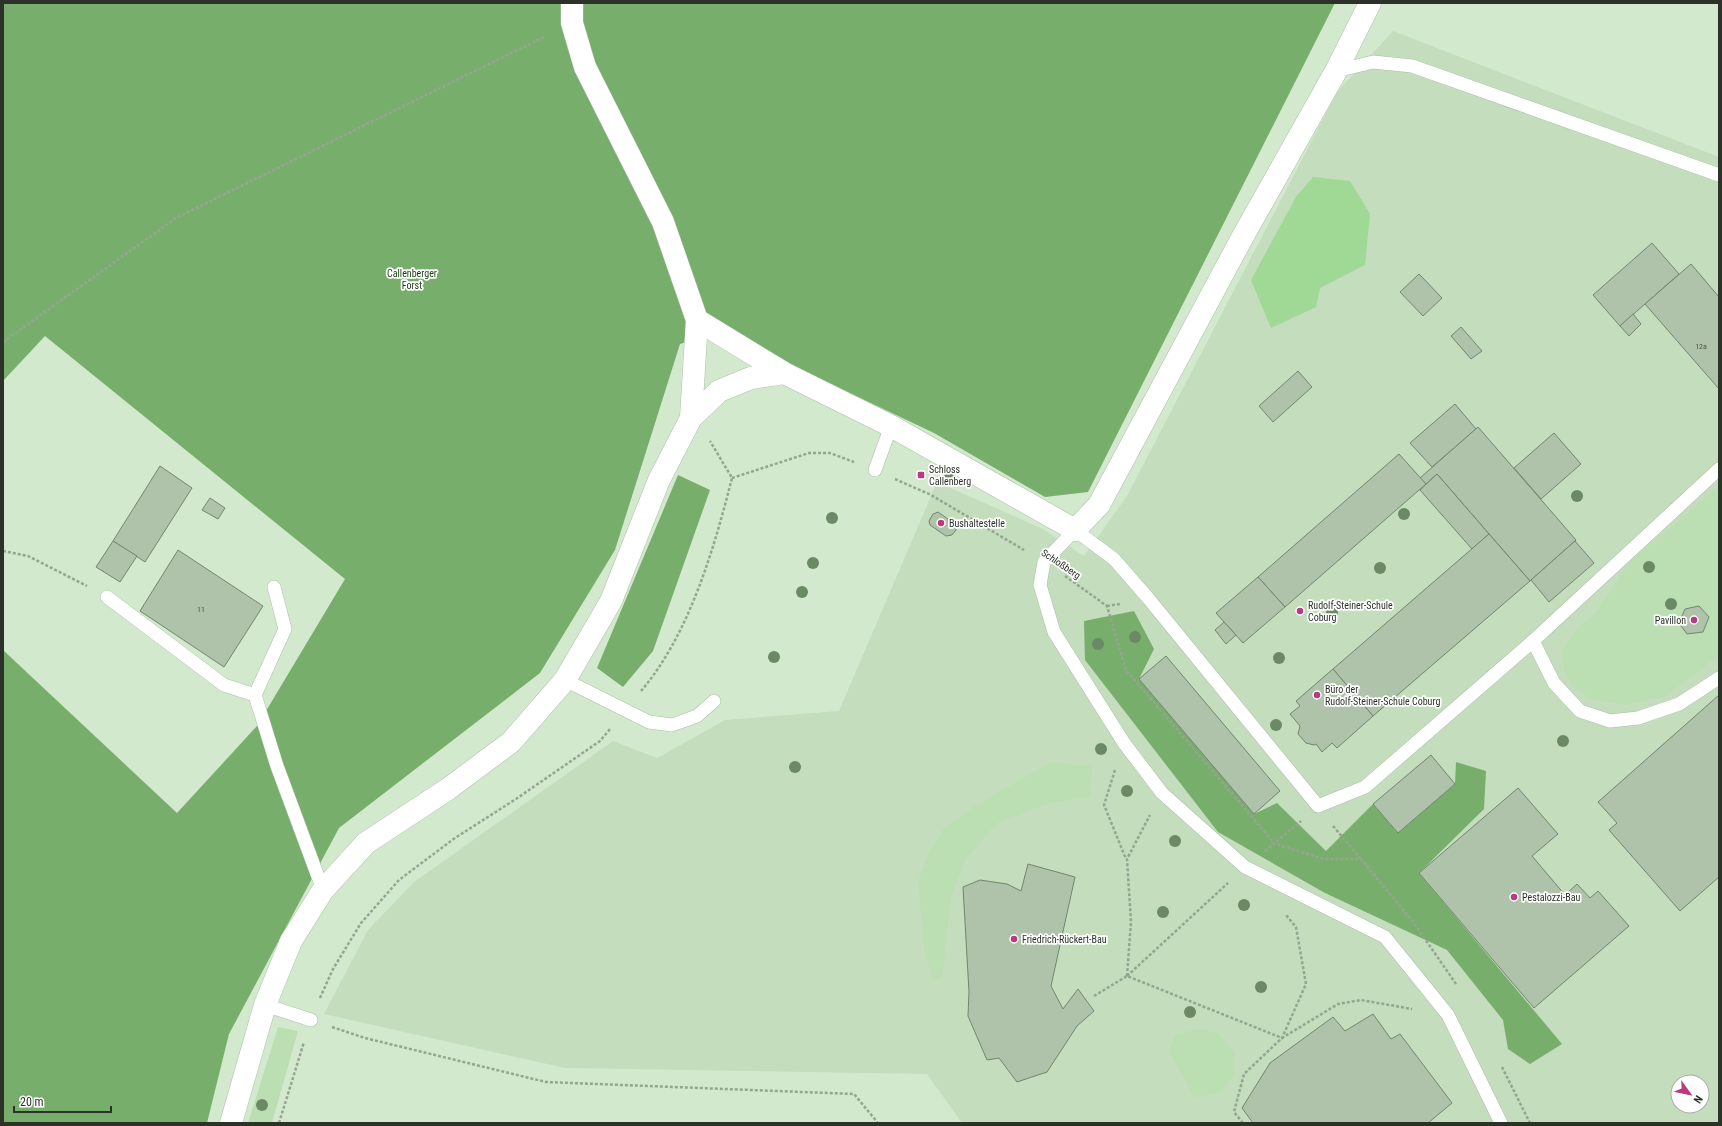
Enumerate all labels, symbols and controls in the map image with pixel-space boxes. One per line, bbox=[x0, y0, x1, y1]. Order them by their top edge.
park label: Callenberger Forst bbox=[387, 268, 437, 291]
house number: 12a bbox=[1695, 342, 1707, 351]
place label: Schloss Callenberg bbox=[929, 464, 971, 487]
marker: Schloss Callenberg bbox=[916, 470, 926, 480]
marker: Bushaltestelle bbox=[936, 518, 946, 528]
place label: Bushaltestelle bbox=[949, 518, 1005, 529]
street label: Schloßberg bbox=[1039, 547, 1083, 581]
place label: Rudolf-Steiner-Schule Coburg bbox=[1308, 600, 1393, 623]
house number: 11 bbox=[197, 605, 205, 614]
marker: Rudolf-Steiner-Schule Coburg bbox=[1295, 606, 1305, 616]
place label: Pavillon bbox=[1655, 615, 1686, 626]
marker: Pavillon bbox=[1689, 615, 1699, 625]
place label: Büro der Rudolf-Steiner-Schule Coburg bbox=[1325, 684, 1440, 707]
marker: Büro der Rudolf-Steiner-Schule Coburg bbox=[1312, 690, 1322, 700]
marker: Pestalozzi-Bau bbox=[1509, 892, 1519, 902]
place label: Pestalozzi-Bau bbox=[1522, 892, 1581, 903]
marker: Friedrich-Rückert-Bau bbox=[1009, 934, 1019, 944]
place label: Friedrich-Rückert-Bau bbox=[1022, 934, 1107, 945]
north arrow bbox=[1670, 1074, 1710, 1114]
scale bar bbox=[14, 1088, 111, 1114]
text: N bbox=[1691, 1093, 1705, 1106]
text: 20 m bbox=[20, 1095, 44, 1109]

